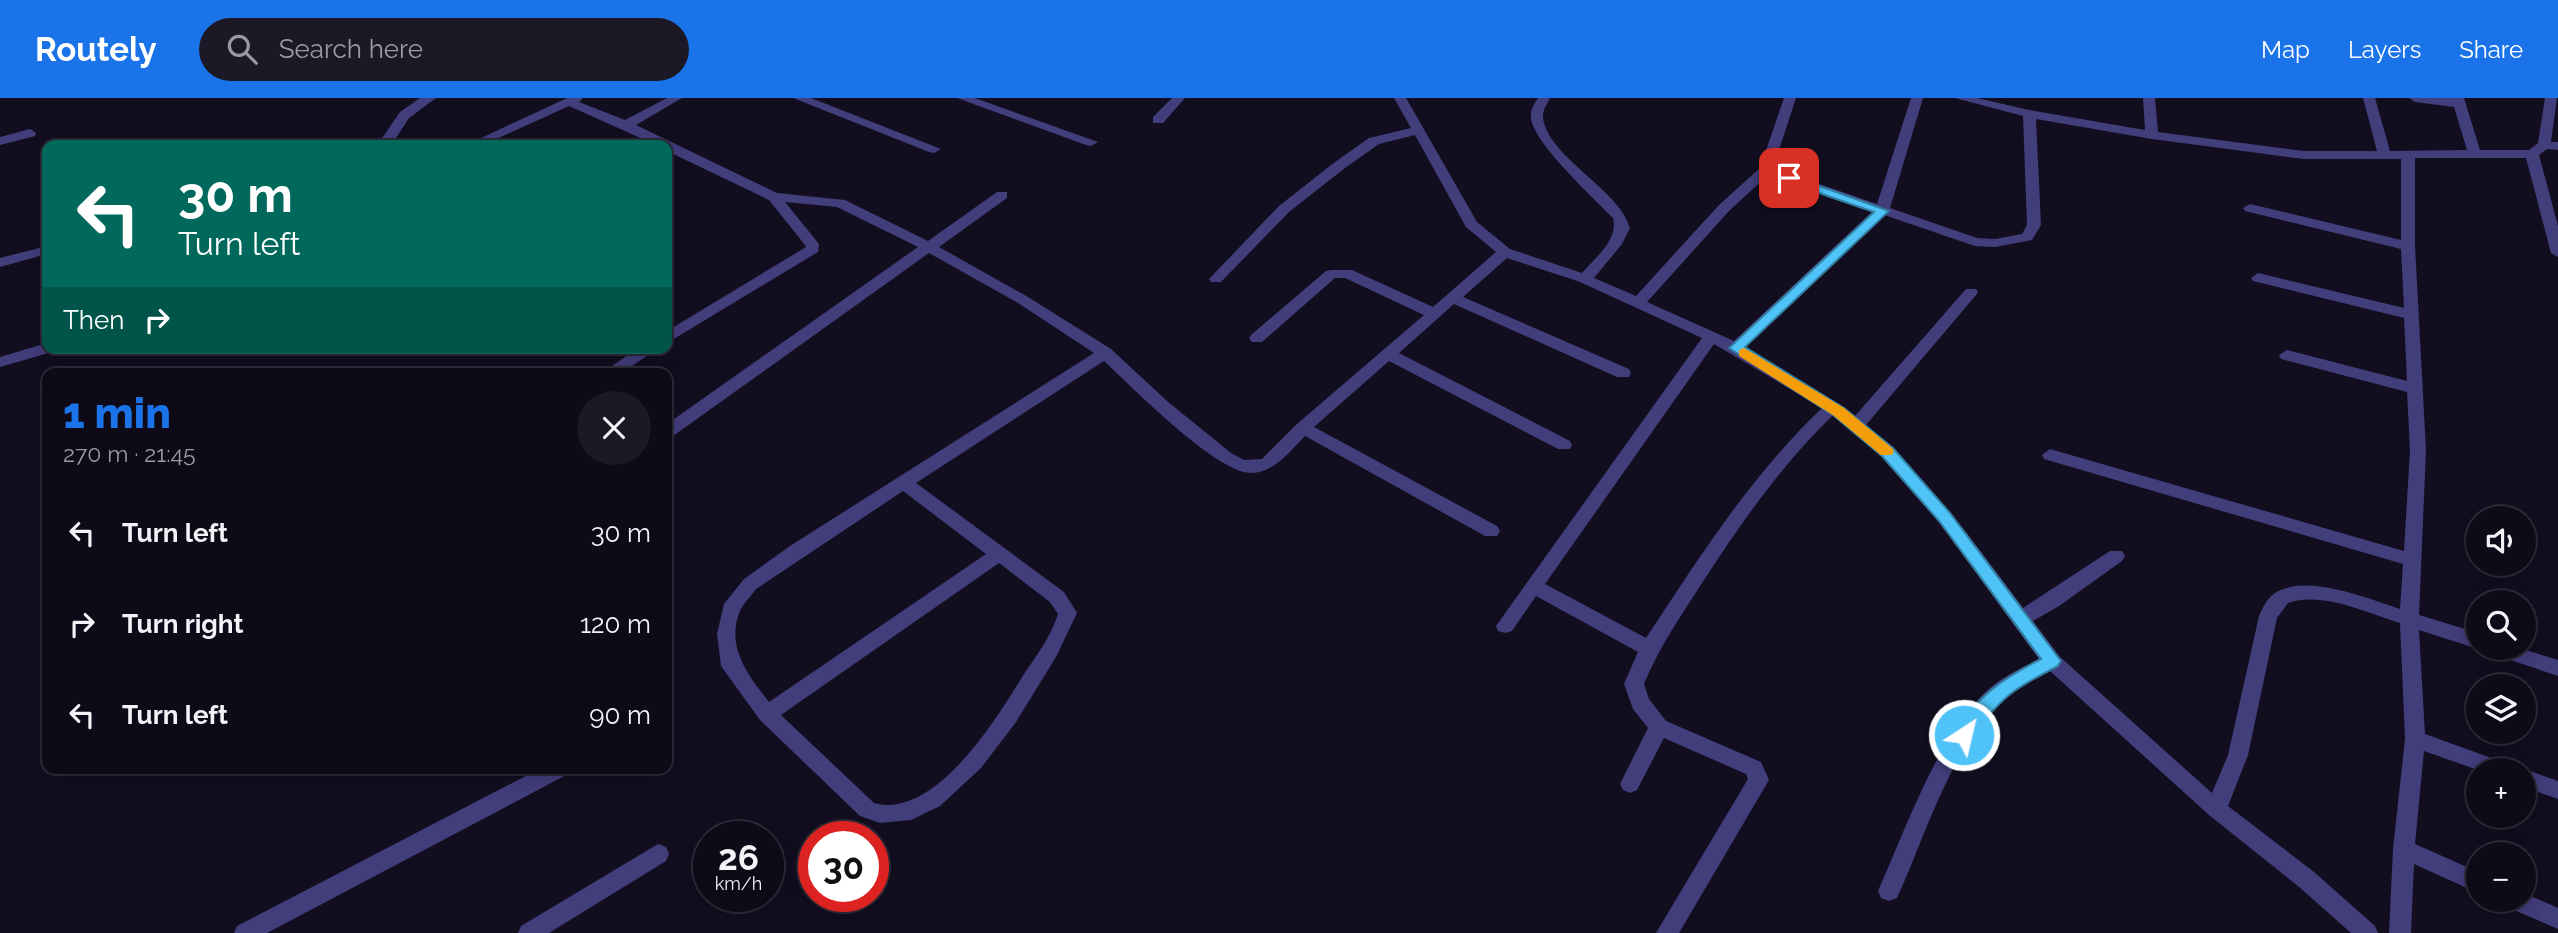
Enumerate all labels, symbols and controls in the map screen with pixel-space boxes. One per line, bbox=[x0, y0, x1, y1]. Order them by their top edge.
search box bbox=[199, 18, 689, 81]
text: Routely bbox=[35, 30, 157, 69]
icon: search bbox=[223, 30, 261, 68]
text: Search here bbox=[279, 34, 423, 64]
text: Map bbox=[2261, 35, 2310, 64]
text: Layers bbox=[2348, 35, 2421, 64]
text: Share bbox=[2459, 35, 2523, 64]
pin bbox=[1759, 148, 1819, 208]
icon: arrive bbox=[1770, 159, 1808, 197]
text: 30 m bbox=[178, 166, 293, 223]
icon: left bbox=[63, 168, 154, 259]
text: Turn left bbox=[178, 225, 300, 262]
icon: right bbox=[138, 301, 176, 339]
text: Then bbox=[63, 305, 124, 335]
text: 1 min bbox=[63, 389, 171, 438]
button: close bbox=[577, 391, 651, 465]
text: 270 m · 21:45 bbox=[63, 440, 196, 467]
map controls bbox=[2466, 506, 2536, 912]
button: sound bbox=[2466, 506, 2536, 576]
icon: left bbox=[63, 514, 101, 552]
text: Turn left bbox=[122, 518, 228, 548]
text: 30 m bbox=[591, 518, 651, 548]
button: search bbox=[2466, 590, 2536, 660]
icon: right bbox=[63, 605, 101, 643]
text: Turn right bbox=[122, 609, 243, 639]
text: 120 m bbox=[580, 609, 651, 639]
button: layers bbox=[2466, 674, 2536, 744]
icon: left bbox=[63, 696, 101, 734]
position arrow bbox=[1927, 698, 2001, 772]
text: Turn left bbox=[122, 700, 228, 730]
text: 90 m bbox=[589, 700, 651, 730]
button: + bbox=[2466, 758, 2536, 828]
speed limit sign: 30 bbox=[798, 821, 889, 912]
text: 26 bbox=[718, 837, 759, 878]
button: − bbox=[2466, 842, 2536, 912]
text: km/h bbox=[715, 873, 762, 894]

